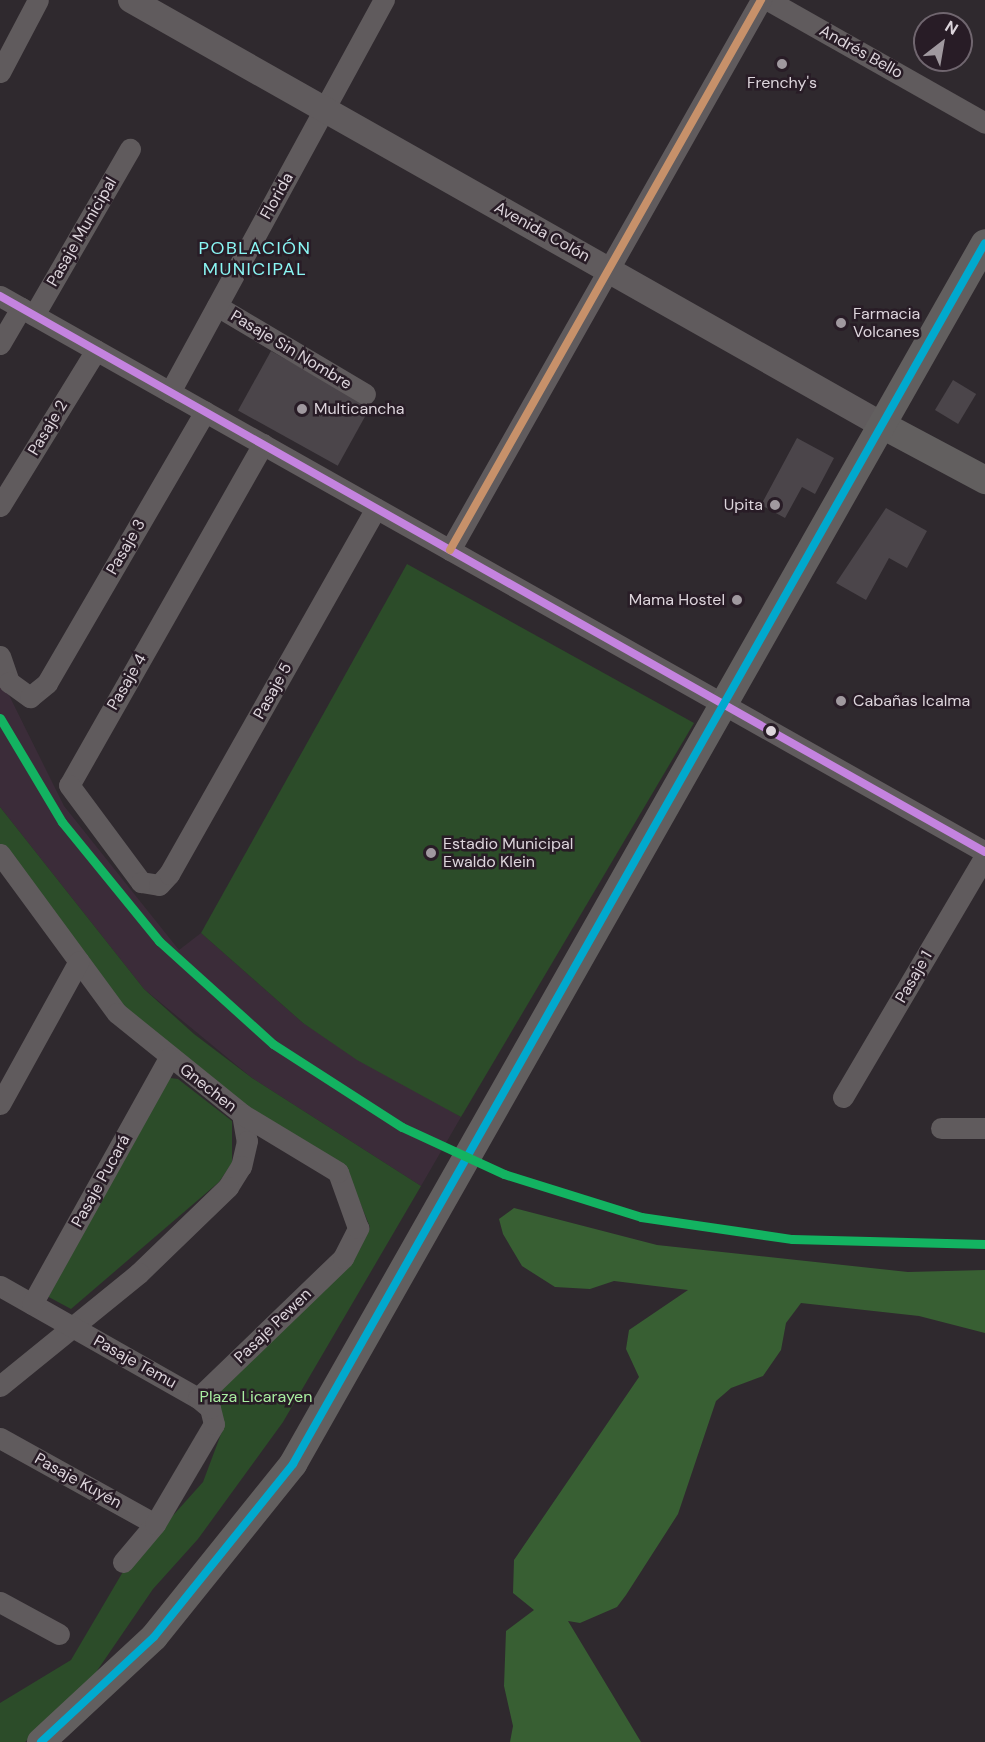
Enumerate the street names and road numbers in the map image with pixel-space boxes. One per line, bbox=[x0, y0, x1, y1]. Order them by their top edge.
street label: Andrés Bello bbox=[816, 21, 906, 83]
street label: Florida bbox=[256, 169, 298, 223]
street label: Pasaje Municipal bbox=[43, 174, 121, 290]
street label: Avenida Colón bbox=[491, 198, 593, 266]
street label: Pasaje Sin Nombre bbox=[227, 306, 355, 394]
street label: Pasaje 2 bbox=[24, 397, 72, 459]
street label: Pasaje 3 bbox=[102, 516, 150, 578]
street label: Pasaje 4 bbox=[103, 651, 151, 713]
street label: Pasaje 5 bbox=[250, 660, 296, 722]
street label: Pasaje 1 bbox=[892, 948, 936, 1006]
street label: Gnechen bbox=[176, 1060, 240, 1116]
street label: Pasaje Pucará bbox=[68, 1132, 134, 1230]
street label: Pasaje Pewen bbox=[231, 1285, 315, 1367]
street label: Pasaje Temu bbox=[90, 1331, 180, 1393]
street label: Pasaje Kuyén bbox=[31, 1449, 125, 1513]

